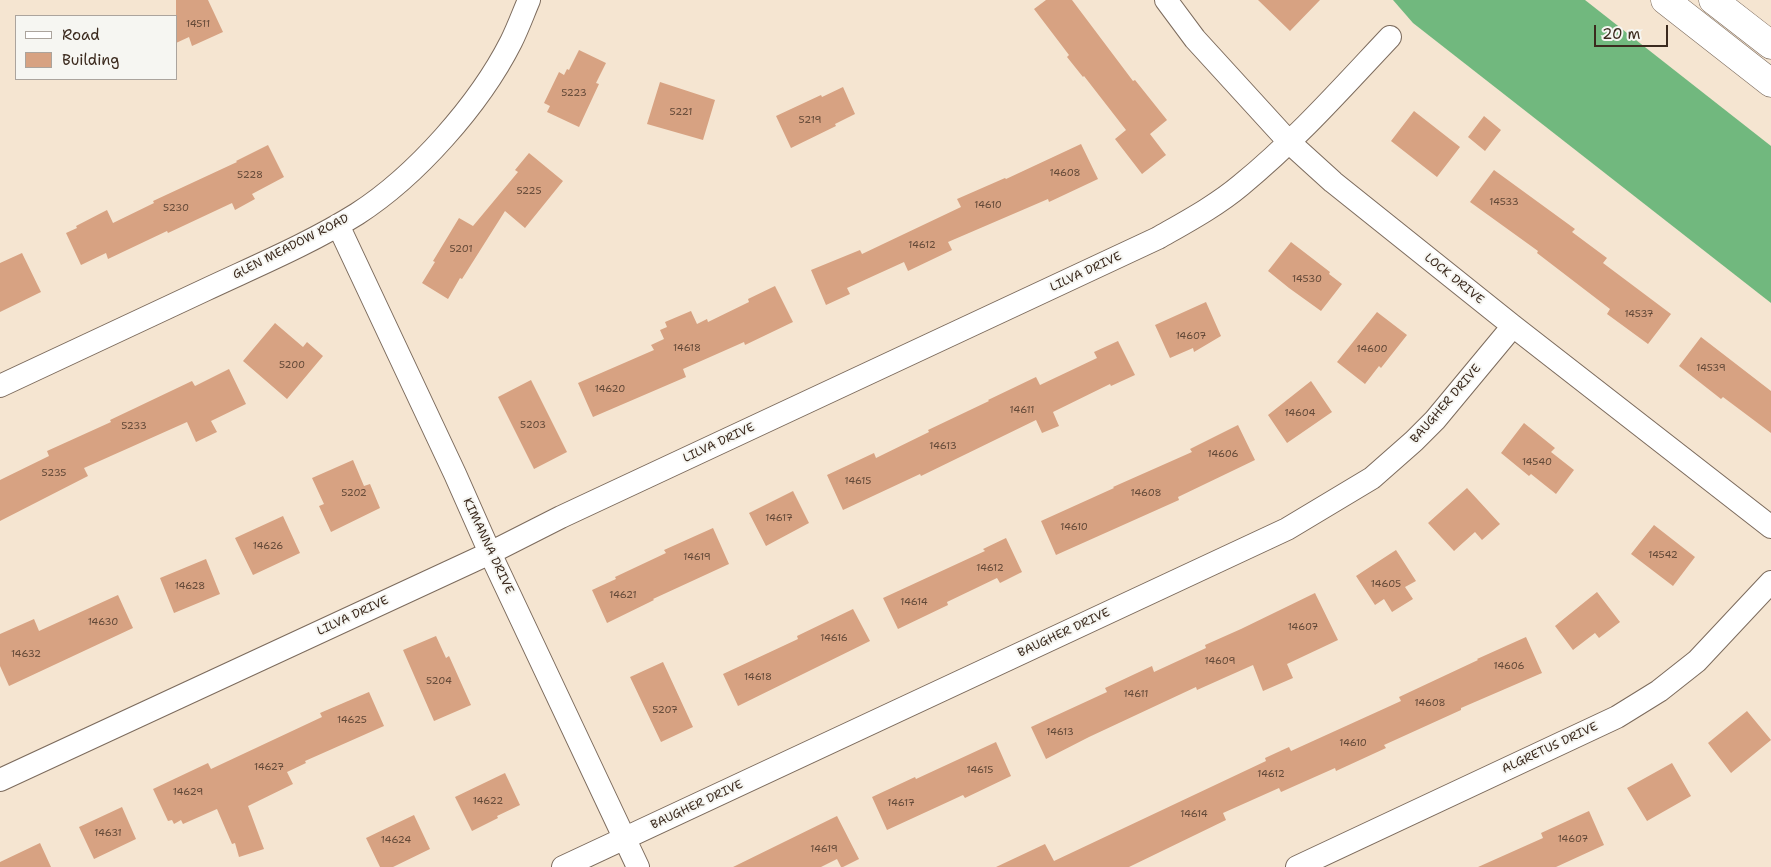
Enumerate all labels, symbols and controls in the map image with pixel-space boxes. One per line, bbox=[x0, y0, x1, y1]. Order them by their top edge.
legend bbox=[15, 15, 178, 80]
scale bar bbox=[1596, 15, 1670, 47]
house number: 14511 bbox=[186, 18, 210, 30]
text: 20 m bbox=[1602, 24, 1641, 44]
text: Road bbox=[62, 25, 100, 45]
text: Building bbox=[62, 50, 119, 70]
house number: 5223 bbox=[561, 87, 587, 99]
house number: 5221 bbox=[670, 106, 692, 118]
house number: 5219 bbox=[799, 114, 821, 126]
house number: 14608 bbox=[1049, 167, 1081, 179]
house number: 5228 bbox=[237, 169, 263, 181]
house number: 5225 bbox=[516, 185, 542, 197]
house number: 14533 bbox=[1489, 196, 1519, 208]
house number: 14610 bbox=[974, 199, 1002, 211]
house number: 5230 bbox=[163, 202, 189, 214]
street label: GLEN MEADOW ROAD bbox=[231, 211, 351, 283]
house number: 14612 bbox=[908, 239, 936, 251]
house number: 5201 bbox=[449, 243, 473, 255]
street label: LILVA DRIVE bbox=[1048, 249, 1124, 295]
street label: LOCK DRIVE bbox=[1421, 251, 1487, 307]
house number: 14530 bbox=[1292, 273, 1322, 285]
house number: 14537 bbox=[1624, 308, 1654, 320]
house number: 14607 bbox=[1176, 330, 1206, 342]
house number: 14618 bbox=[673, 342, 701, 354]
house number: 14600 bbox=[1356, 343, 1388, 355]
house number: 5200 bbox=[279, 359, 305, 371]
street label: BAUGHER DRIVE bbox=[1408, 362, 1484, 446]
house number: 14539 bbox=[1696, 362, 1726, 374]
house number: 14620 bbox=[595, 383, 625, 395]
house number: 14611 bbox=[1010, 404, 1034, 416]
house number: 14604 bbox=[1285, 407, 1315, 419]
house number: 5203 bbox=[520, 419, 546, 431]
house number: 5233 bbox=[121, 420, 147, 432]
street label: LILVA DRIVE bbox=[681, 420, 757, 466]
house number: 14613 bbox=[929, 440, 957, 452]
house number: 14606 bbox=[1207, 448, 1239, 460]
house number: 14540 bbox=[1522, 456, 1552, 468]
house number: 5235 bbox=[42, 467, 66, 479]
house number: 14615 bbox=[845, 475, 871, 487]
house number: 5202 bbox=[341, 487, 367, 499]
house number: 14608 bbox=[1130, 487, 1162, 499]
street label: KIMANNA DRIVE bbox=[459, 496, 517, 596]
house number: 14617 bbox=[765, 512, 793, 524]
house number: 14610 bbox=[1060, 521, 1088, 533]
house number: 14626 bbox=[253, 540, 283, 552]
house number: 14542 bbox=[1648, 549, 1678, 561]
house number: 14619 bbox=[683, 551, 711, 563]
house number: 14612 bbox=[976, 562, 1004, 574]
house number: 14605 bbox=[1371, 578, 1401, 590]
house number: 14628 bbox=[175, 580, 205, 592]
house number: 14621 bbox=[609, 589, 637, 601]
street label: LILVA DRIVE bbox=[315, 593, 391, 639]
house number: 14614 bbox=[900, 596, 928, 608]
street label: BAUGHER DRIVE bbox=[1016, 605, 1112, 661]
house number: 14630 bbox=[88, 616, 118, 628]
house number: 14607 bbox=[1288, 621, 1318, 633]
house number: 14616 bbox=[820, 632, 848, 644]
house number: 14632 bbox=[11, 648, 41, 660]
house number: 14609 bbox=[1205, 655, 1235, 667]
house number: 14606 bbox=[1493, 660, 1525, 672]
house number: 14618 bbox=[744, 671, 772, 683]
house number: 5204 bbox=[426, 675, 452, 687]
house number: 14611 bbox=[1124, 688, 1148, 700]
house number: 14608 bbox=[1414, 697, 1446, 709]
house number: 5207 bbox=[652, 704, 678, 716]
house number: 14625 bbox=[337, 714, 367, 726]
street label: ALGRETUS DRIVE bbox=[1500, 719, 1600, 777]
house number: 14613 bbox=[1046, 726, 1074, 738]
house number: 14610 bbox=[1339, 737, 1367, 749]
house number: 14627 bbox=[254, 761, 284, 773]
house number: 14615 bbox=[967, 764, 993, 776]
house number: 14612 bbox=[1257, 768, 1285, 780]
street label: BAUGHER DRIVE bbox=[649, 777, 745, 833]
house number: 14629 bbox=[173, 786, 203, 798]
house number: 14622 bbox=[473, 795, 503, 807]
house number: 14617 bbox=[887, 797, 915, 809]
house number: 14614 bbox=[1180, 808, 1208, 820]
house number: 14631 bbox=[94, 827, 122, 839]
house number: 14607 bbox=[1558, 833, 1588, 845]
house number: 14624 bbox=[381, 834, 411, 846]
house number: 14619 bbox=[810, 843, 838, 855]

